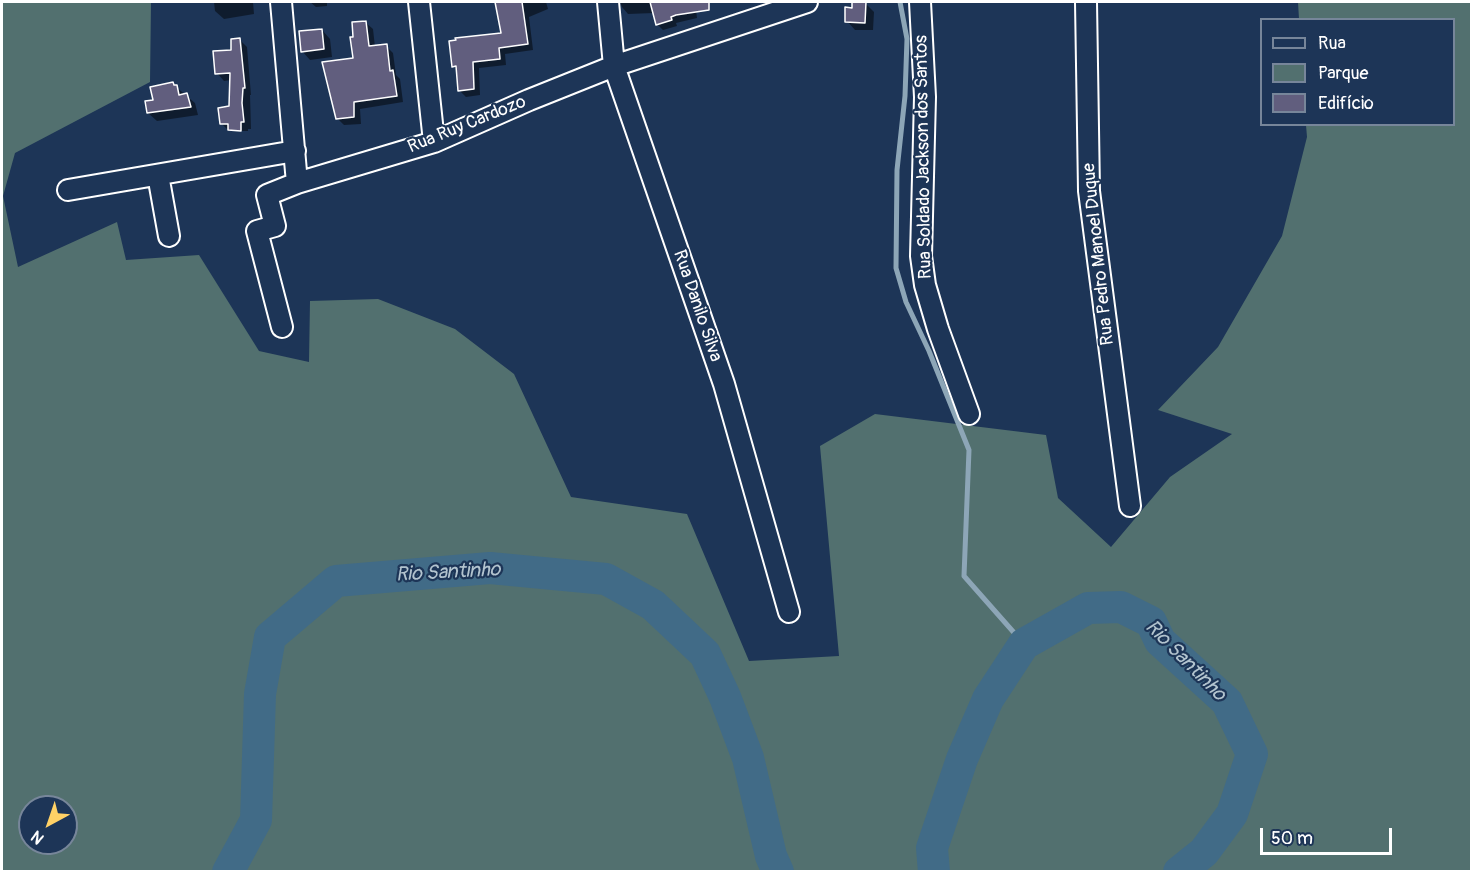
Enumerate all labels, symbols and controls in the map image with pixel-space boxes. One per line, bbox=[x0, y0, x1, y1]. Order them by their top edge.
legend bbox=[1260, 18, 1455, 126]
text: Rua bbox=[1318, 32, 1346, 55]
street label: Rua Soldado Jackson dos Santos bbox=[911, 35, 937, 279]
text: Parque bbox=[1318, 62, 1368, 85]
street label: Rua Ruy Cardozo bbox=[405, 91, 529, 159]
text: Edifício bbox=[1318, 92, 1374, 115]
street label: Rua Pedro Manoel Duque bbox=[1079, 162, 1119, 346]
street label: Rua Danilo Silva bbox=[668, 247, 726, 365]
water label: Rio Santinho bbox=[395, 558, 501, 588]
water label: Rio Santinho bbox=[1140, 616, 1230, 706]
north arrow bbox=[18, 795, 78, 855]
scale bar bbox=[1263, 816, 1395, 854]
text: N bbox=[27, 826, 48, 848]
text: 50 m bbox=[1271, 827, 1313, 850]

